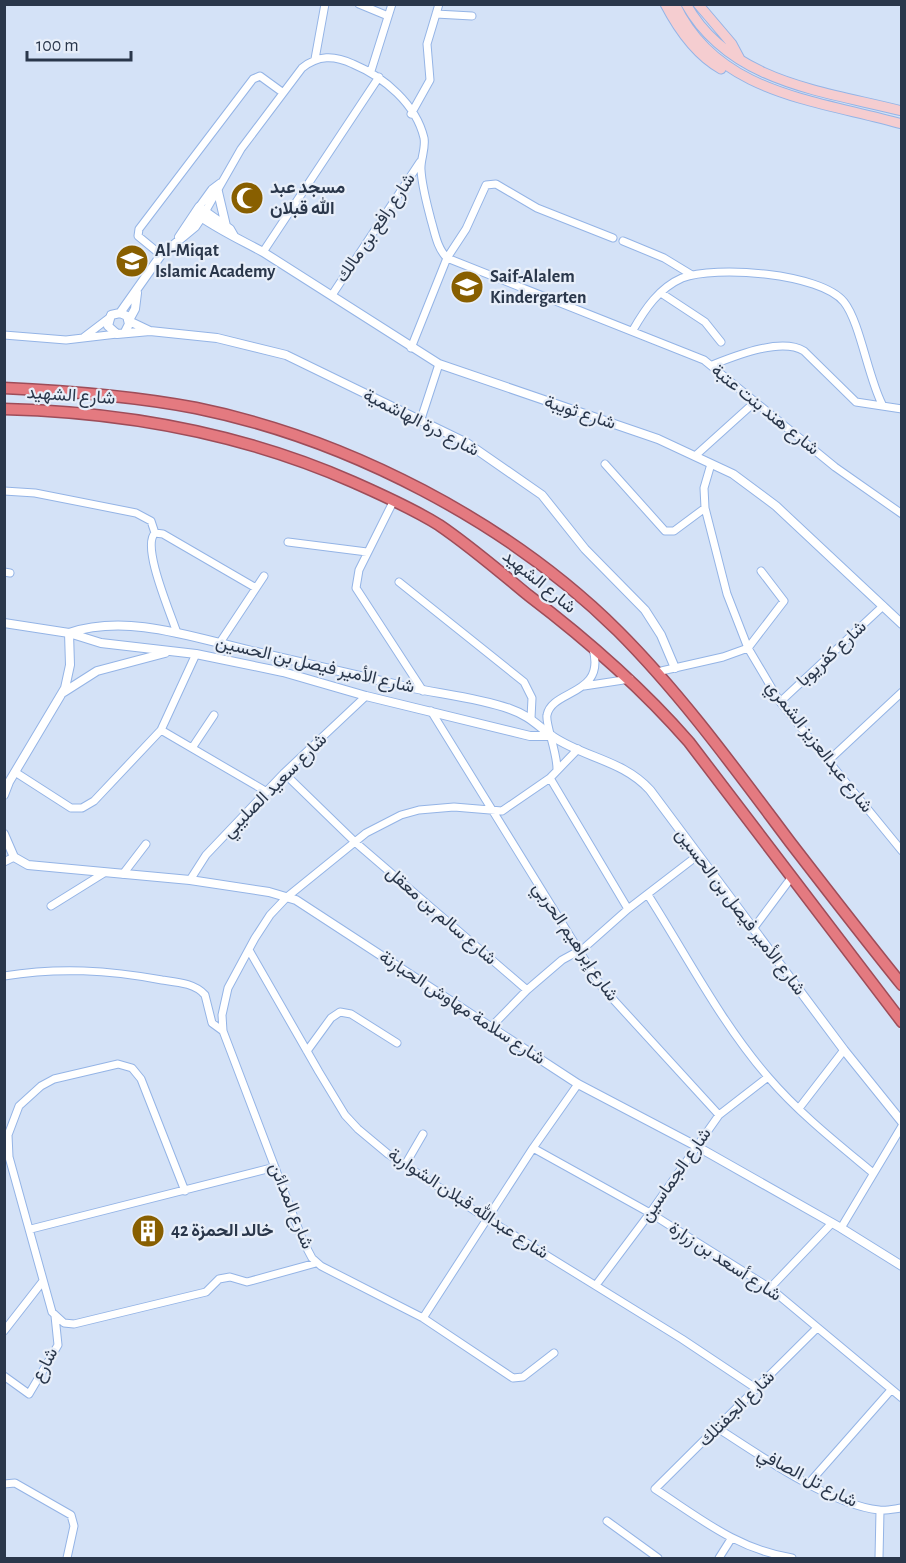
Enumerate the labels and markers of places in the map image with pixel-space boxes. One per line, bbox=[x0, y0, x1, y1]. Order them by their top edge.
place label: مسجد عبد الله قبلان bbox=[270, 179, 345, 219]
mosque icon: مسجد عبد الله قبلان bbox=[229, 180, 265, 216]
place label: Al-Miqat Islamic Academy bbox=[155, 242, 276, 281]
school or university icon: Al-Miqat Islamic Academy bbox=[114, 243, 150, 279]
place label: Saif-Alalem Kindergarten bbox=[490, 268, 587, 307]
school or university icon: Saif-Alalem Kindergarten bbox=[449, 269, 485, 305]
building icon: خالد الحمزة 42 bbox=[130, 1213, 166, 1249]
place label: خالد الحمزة 42 bbox=[171, 1222, 274, 1241]

